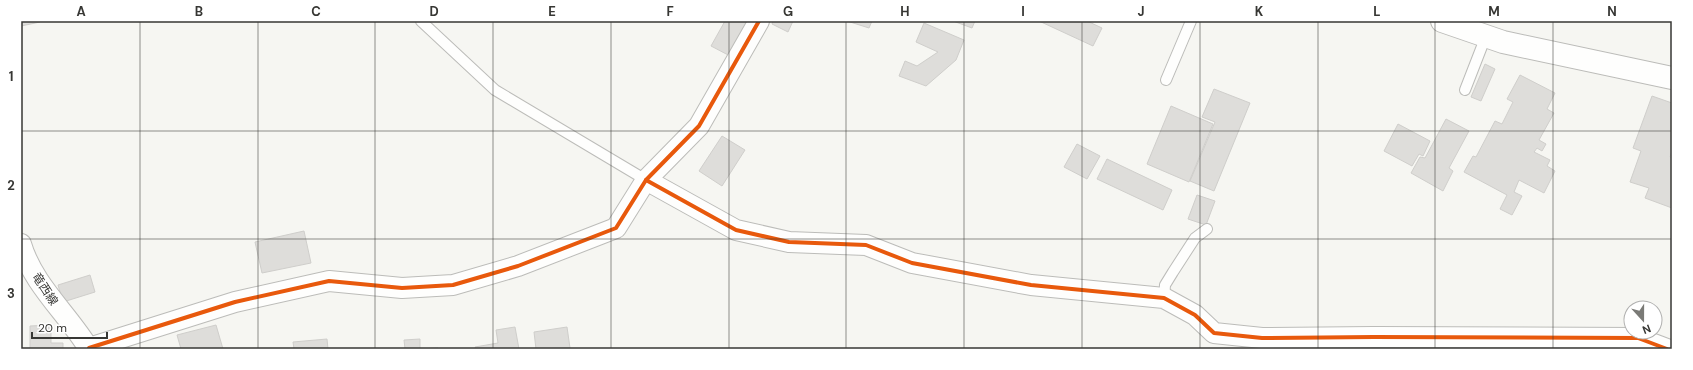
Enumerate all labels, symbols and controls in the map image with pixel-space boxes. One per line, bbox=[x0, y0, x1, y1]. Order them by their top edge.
text: A bbox=[76, 3, 86, 20]
text: B bbox=[195, 3, 203, 20]
text: C bbox=[311, 3, 321, 20]
text: D bbox=[429, 3, 439, 20]
text: E bbox=[548, 3, 556, 20]
text: F bbox=[666, 3, 674, 20]
text: G bbox=[783, 3, 793, 20]
text: H bbox=[900, 3, 910, 20]
text: I bbox=[1021, 3, 1025, 20]
text: J bbox=[1137, 3, 1145, 20]
text: K bbox=[1255, 3, 1264, 20]
text: L bbox=[1373, 3, 1381, 20]
text: M bbox=[1488, 3, 1500, 20]
text: N bbox=[1607, 3, 1617, 20]
text: 1 bbox=[9, 68, 13, 85]
text: 2 bbox=[7, 177, 15, 194]
street label: 竜西線 bbox=[28, 270, 62, 308]
text: 3 bbox=[7, 285, 15, 302]
north arrow bbox=[1623, 300, 1663, 340]
scale bar bbox=[32, 314, 107, 340]
text: 20 m bbox=[38, 320, 67, 336]
text: N bbox=[1640, 321, 1653, 337]

